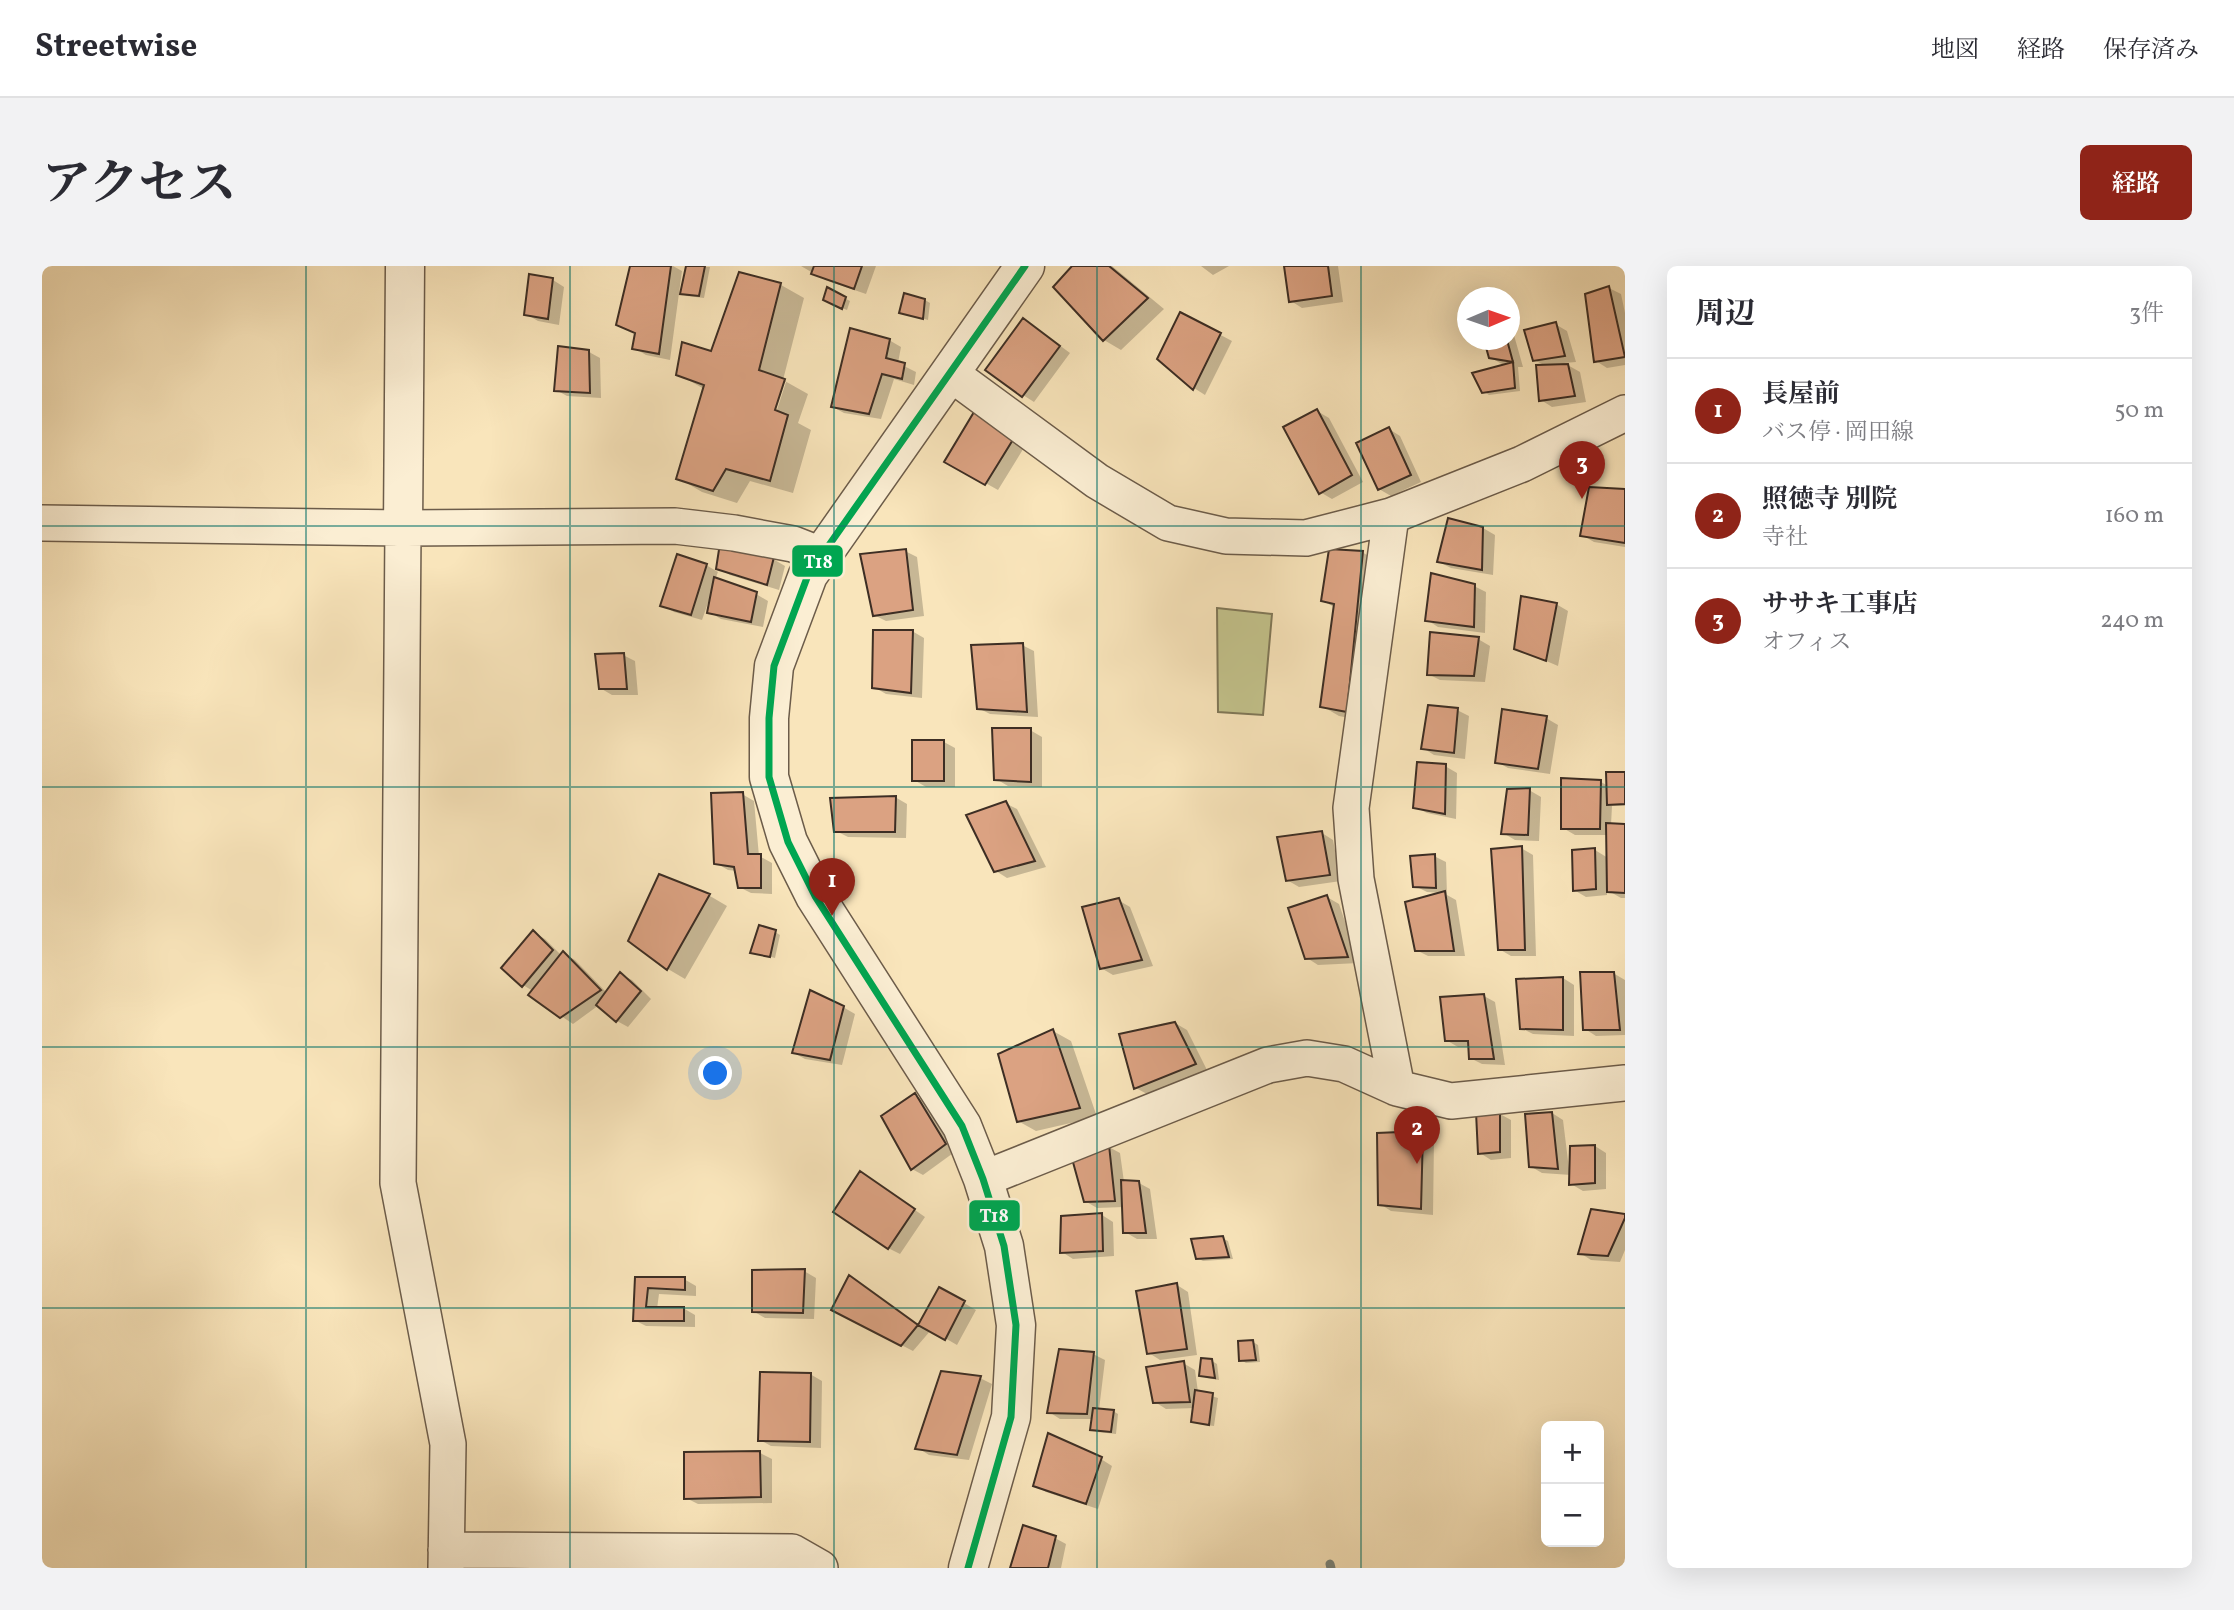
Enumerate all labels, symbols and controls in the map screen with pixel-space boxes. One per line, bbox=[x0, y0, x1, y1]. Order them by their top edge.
text: Streetwise bbox=[35, 25, 197, 71]
text: 地図 bbox=[1931, 34, 1979, 68]
text: 経路 bbox=[2017, 34, 2065, 68]
text: 保存済み bbox=[2103, 34, 2199, 68]
button: 経路 bbox=[2080, 145, 2192, 220]
text: アクセス bbox=[42, 152, 237, 221]
north arrow bbox=[1457, 287, 1520, 350]
text: 周辺 bbox=[1695, 294, 1755, 336]
text: 3件 bbox=[2129, 298, 2164, 330]
text: 長屋前 bbox=[1762, 377, 1840, 413]
text: 1 bbox=[1713, 395, 1723, 427]
text: 50 m bbox=[2115, 395, 2164, 427]
text: バス停 · 岡田線 bbox=[1762, 417, 1914, 449]
pin: 3 bbox=[1559, 441, 1605, 499]
text: 照徳寺 別院 bbox=[1762, 482, 1897, 518]
text: 2 bbox=[1712, 500, 1724, 532]
text: 160 m bbox=[2105, 500, 2164, 532]
text: 寺社 bbox=[1762, 522, 1808, 554]
line badge: T18 bbox=[791, 544, 844, 578]
text: T18 bbox=[803, 550, 833, 576]
text: ササキ工事店 bbox=[1762, 587, 1918, 623]
text: 3 bbox=[1712, 605, 1724, 637]
text: 240 m bbox=[2100, 605, 2164, 637]
text: オフィス bbox=[1762, 627, 1851, 659]
pin: 1 bbox=[809, 858, 855, 916]
your location bbox=[698, 1056, 732, 1090]
pin: 2 bbox=[1394, 1106, 1440, 1164]
line badge: T18 bbox=[968, 1199, 1021, 1232]
text: T18 bbox=[979, 1204, 1009, 1230]
map controls bbox=[1541, 1421, 1604, 1547]
button: + bbox=[1541, 1421, 1604, 1484]
button: − bbox=[1541, 1484, 1604, 1547]

